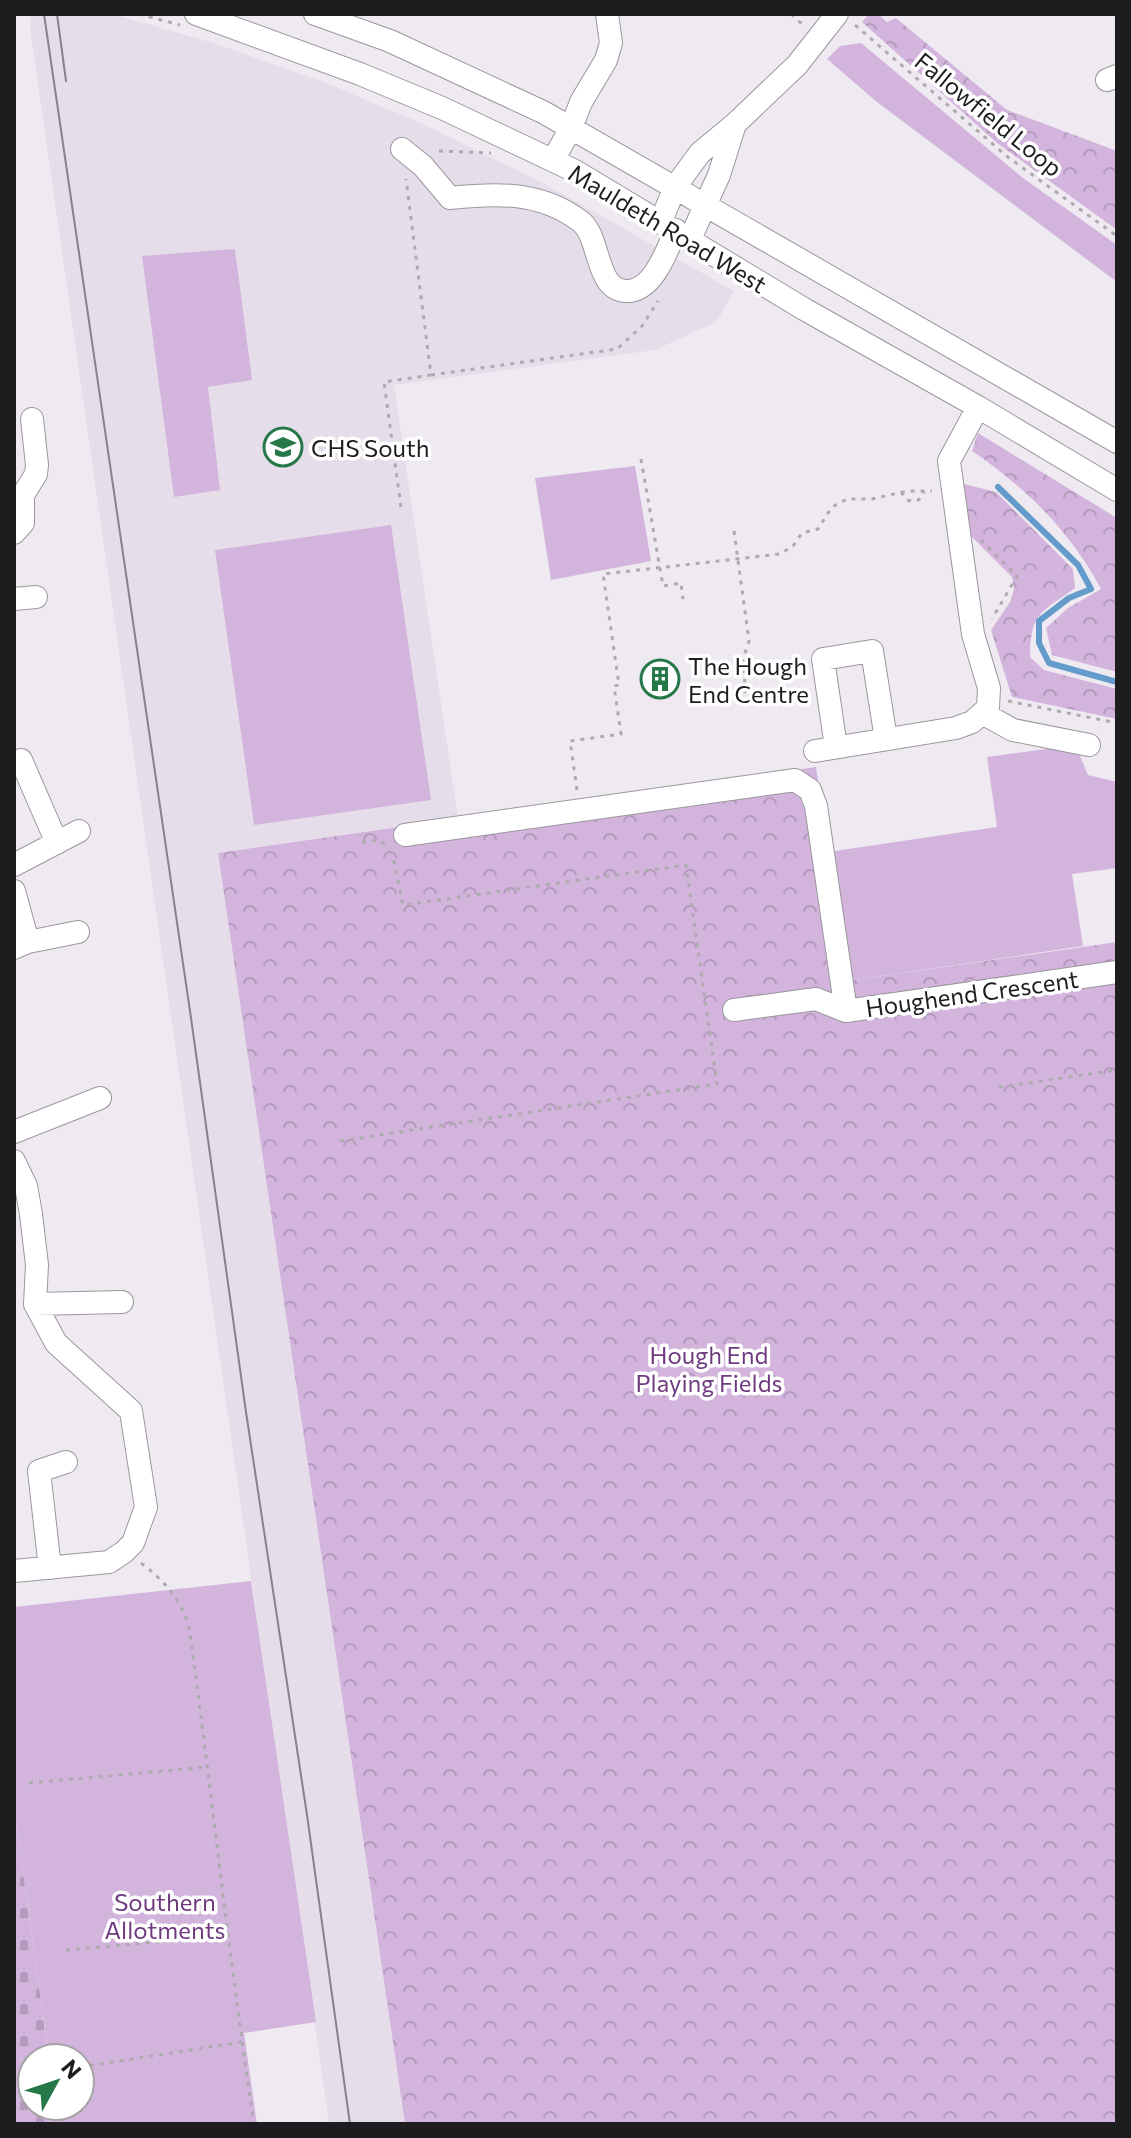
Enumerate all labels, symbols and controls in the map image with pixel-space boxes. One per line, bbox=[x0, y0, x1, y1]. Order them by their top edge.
street label: Fallowfield Loop bbox=[910, 46, 1068, 182]
street label: Mauldeth Road West bbox=[564, 157, 773, 299]
school or university icon: CHS South bbox=[262, 426, 304, 468]
place label: CHS South bbox=[311, 433, 430, 462]
place label: The Hough End Centre bbox=[688, 651, 809, 708]
building icon: The Hough End Centre bbox=[639, 658, 681, 700]
street label: Houghend Crescent bbox=[864, 964, 1080, 1022]
park label: Hough End Playing Fields bbox=[636, 1340, 782, 1397]
park label: Southern Allotments bbox=[105, 1887, 225, 1944]
north arrow bbox=[16, 2042, 96, 2122]
text: N bbox=[56, 2054, 87, 2084]

